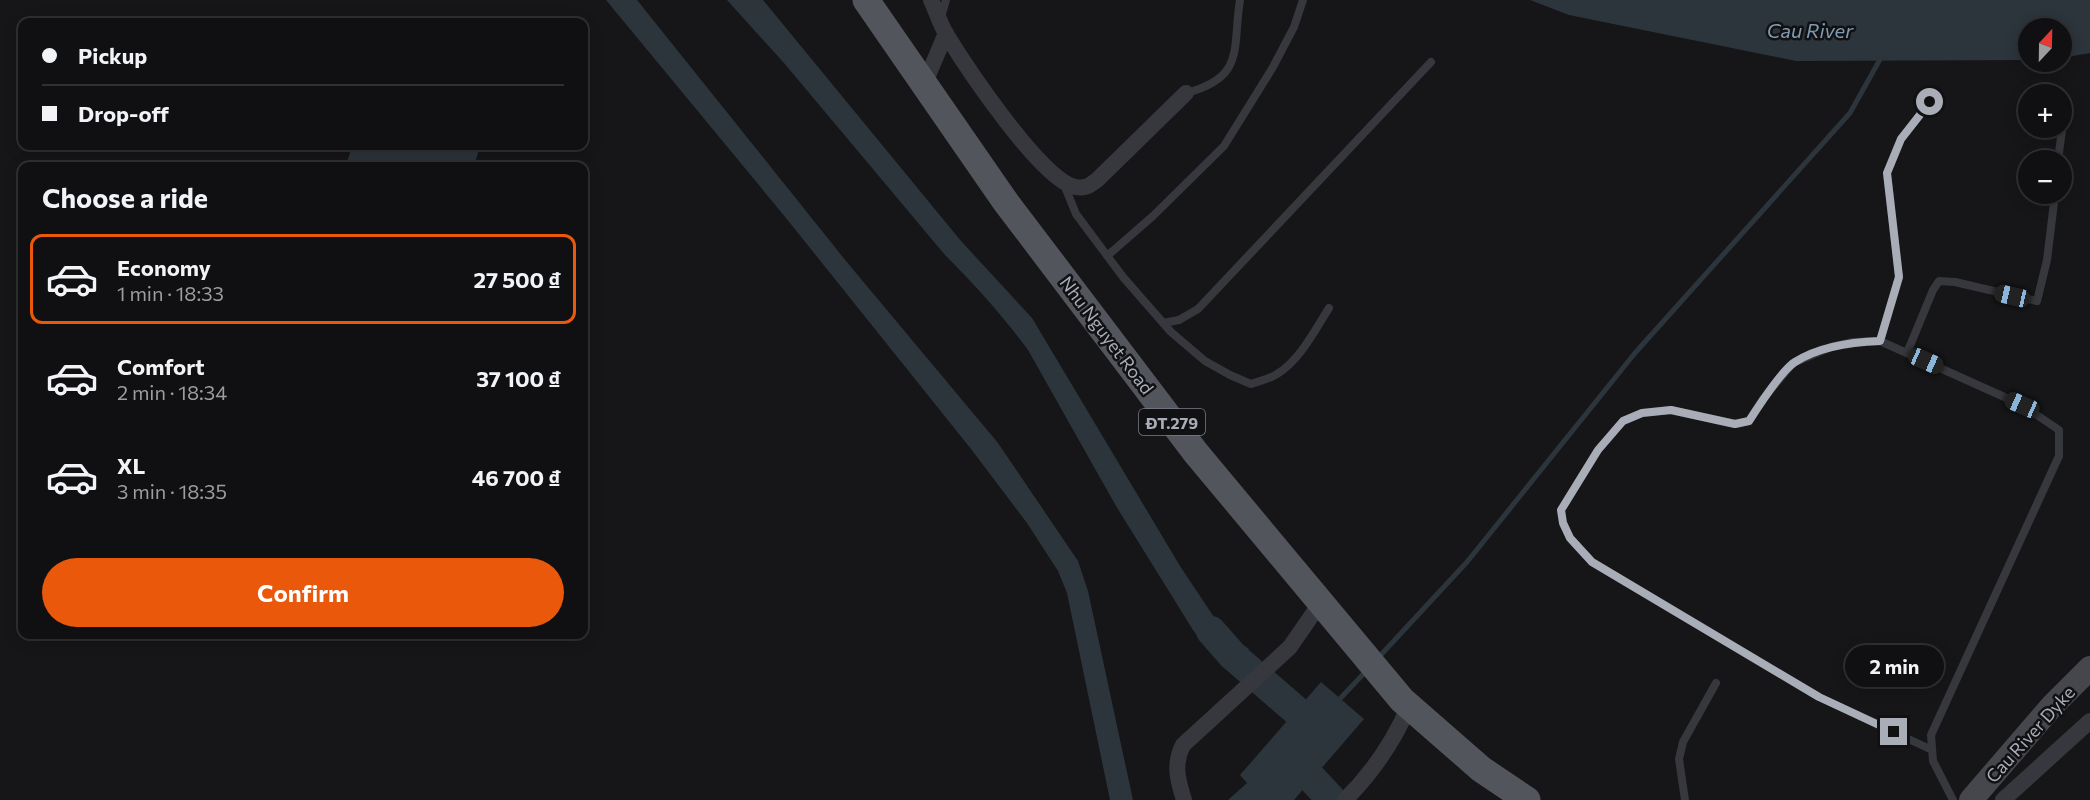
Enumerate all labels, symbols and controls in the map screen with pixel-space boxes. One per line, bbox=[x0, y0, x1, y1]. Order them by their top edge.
water label: Cau River bbox=[1767, 18, 1854, 42]
north arrow bbox=[2018, 18, 2072, 72]
map controls bbox=[2018, 18, 2072, 204]
text: Pickup bbox=[78, 42, 147, 69]
button: + bbox=[2018, 84, 2072, 138]
route start bbox=[1916, 88, 1943, 115]
text: Drop-off bbox=[78, 100, 169, 127]
button: − bbox=[2018, 150, 2072, 204]
text: Choose a ride bbox=[42, 181, 208, 214]
icon: car bbox=[45, 252, 99, 306]
text: Economy bbox=[117, 254, 211, 281]
text: 27 500 ₫ bbox=[474, 266, 561, 293]
street label: Nhu Nguyet Road bbox=[1055, 272, 1159, 398]
text: 1 min · 18:33 bbox=[117, 281, 224, 305]
car bbox=[1992, 283, 2032, 309]
car bbox=[1906, 345, 1946, 377]
icon: car bbox=[45, 351, 99, 405]
text: Comfort bbox=[117, 353, 205, 380]
text: 37 100 ₫ bbox=[476, 365, 561, 392]
text: 2 min · 18:34 bbox=[117, 380, 227, 404]
car bbox=[2002, 389, 2042, 421]
road number: ĐT.279 bbox=[1139, 409, 1205, 435]
icon: car bbox=[45, 450, 99, 504]
text: XL bbox=[117, 452, 145, 479]
text: 46 700 ₫ bbox=[472, 464, 561, 491]
text: 3 min · 18:35 bbox=[117, 479, 227, 503]
button: Confirm bbox=[42, 558, 564, 627]
callout: 2 min bbox=[1844, 645, 1944, 687]
text: 2 min bbox=[1870, 654, 1919, 678]
street label: Cau River Dyke bbox=[1981, 681, 2079, 787]
route end bbox=[1880, 718, 1907, 745]

